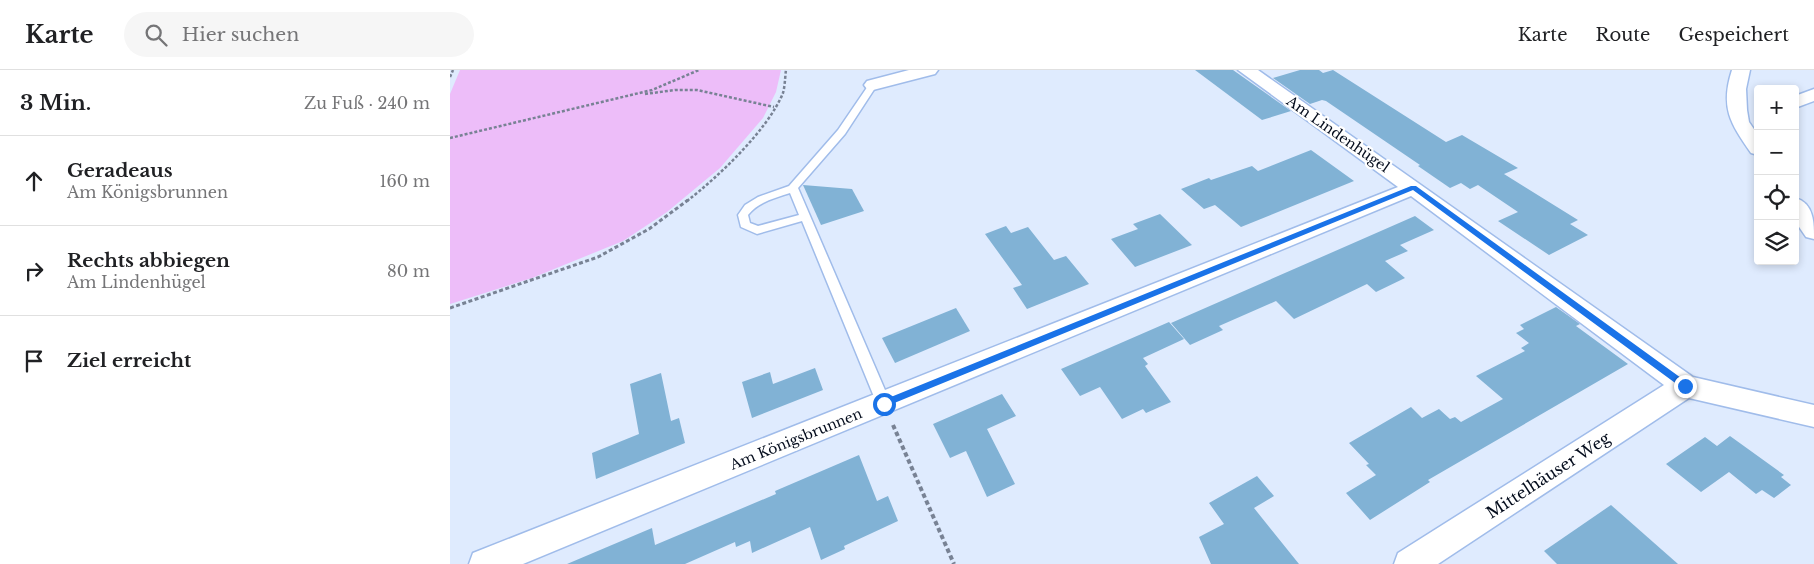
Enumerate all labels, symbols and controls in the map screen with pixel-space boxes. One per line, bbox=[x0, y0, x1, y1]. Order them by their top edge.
search box bbox=[124, 12, 474, 57]
text: Karte bbox=[25, 20, 94, 49]
icon: search bbox=[142, 21, 170, 49]
text: Hier suchen bbox=[182, 23, 299, 46]
text: Karte bbox=[1518, 24, 1567, 46]
text: Route bbox=[1595, 24, 1650, 46]
text: Gespeichert bbox=[1678, 24, 1789, 46]
map controls bbox=[1754, 85, 1799, 265]
button: + bbox=[1754, 85, 1799, 130]
text: 3 Min. bbox=[20, 90, 91, 116]
street label: Am Lindenhügel bbox=[1282, 91, 1393, 176]
text: Zu Fuß · 240 m bbox=[304, 93, 430, 113]
button: − bbox=[1754, 130, 1799, 175]
text: Geradeaus bbox=[67, 159, 173, 182]
icon: ahead bbox=[20, 167, 48, 195]
text: 160 m bbox=[379, 171, 430, 191]
button: locate bbox=[1754, 175, 1799, 220]
text: Am Königsbrunnen bbox=[67, 182, 228, 202]
button: layers bbox=[1754, 220, 1799, 265]
text: Rechts abbiegen bbox=[67, 249, 230, 272]
icon: right bbox=[20, 257, 48, 285]
text: 80 m bbox=[387, 261, 430, 281]
text: Am Lindenhügel bbox=[67, 272, 206, 292]
icon: arrive bbox=[20, 347, 48, 375]
text: Ziel erreicht bbox=[67, 349, 191, 372]
route end bbox=[1674, 375, 1697, 398]
route start bbox=[873, 393, 896, 416]
street label: Am Königsbrunnen bbox=[726, 404, 865, 474]
street label: Mittelhäuser Weg bbox=[1482, 427, 1614, 523]

